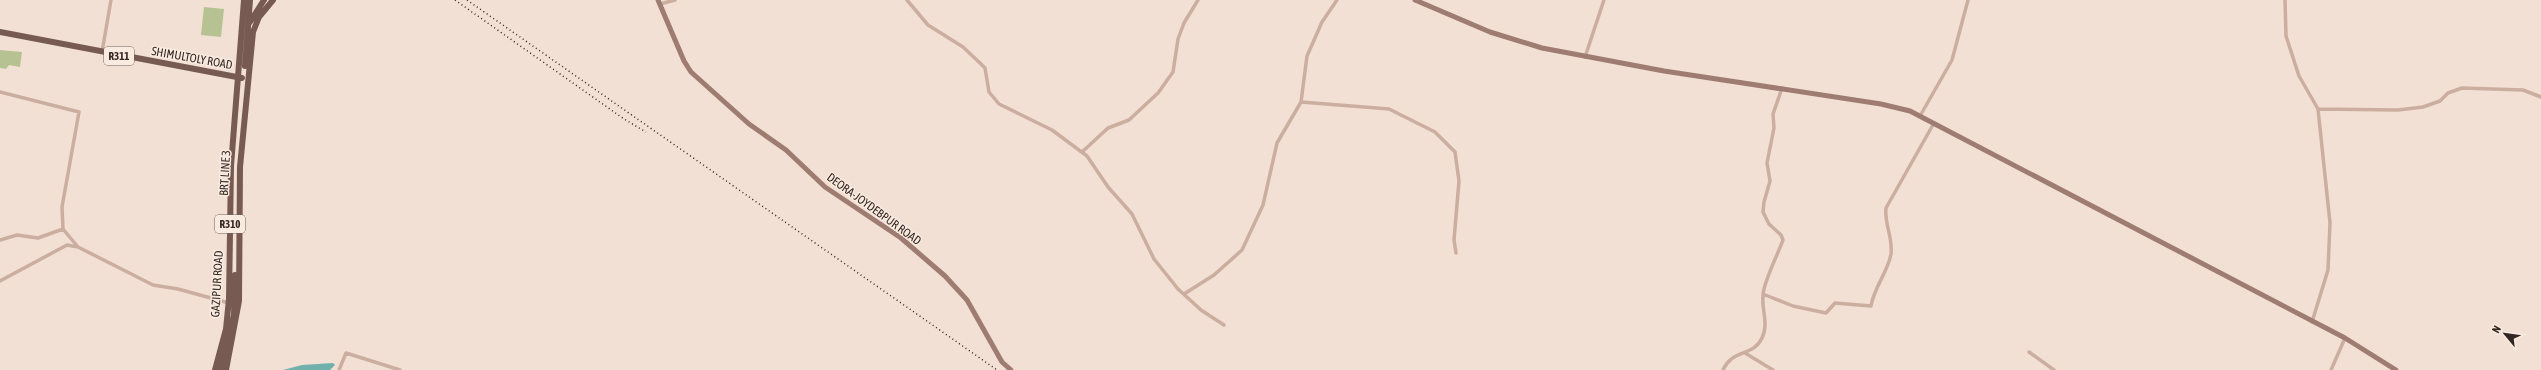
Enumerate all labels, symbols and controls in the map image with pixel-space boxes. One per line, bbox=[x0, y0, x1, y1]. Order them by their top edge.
street label: SHIMULTOLY ROAD bbox=[150, 44, 234, 72]
road number: R311 bbox=[104, 47, 134, 65]
street label: BRT LINE 3 bbox=[217, 150, 233, 196]
street label: DEORA-JOYDEBPUR ROAD bbox=[824, 170, 924, 248]
road number: R310 bbox=[215, 215, 245, 233]
street label: GAZIPUR ROAD bbox=[208, 250, 226, 318]
north arrow bbox=[2485, 314, 2525, 354]
text: N bbox=[2489, 323, 2503, 335]

